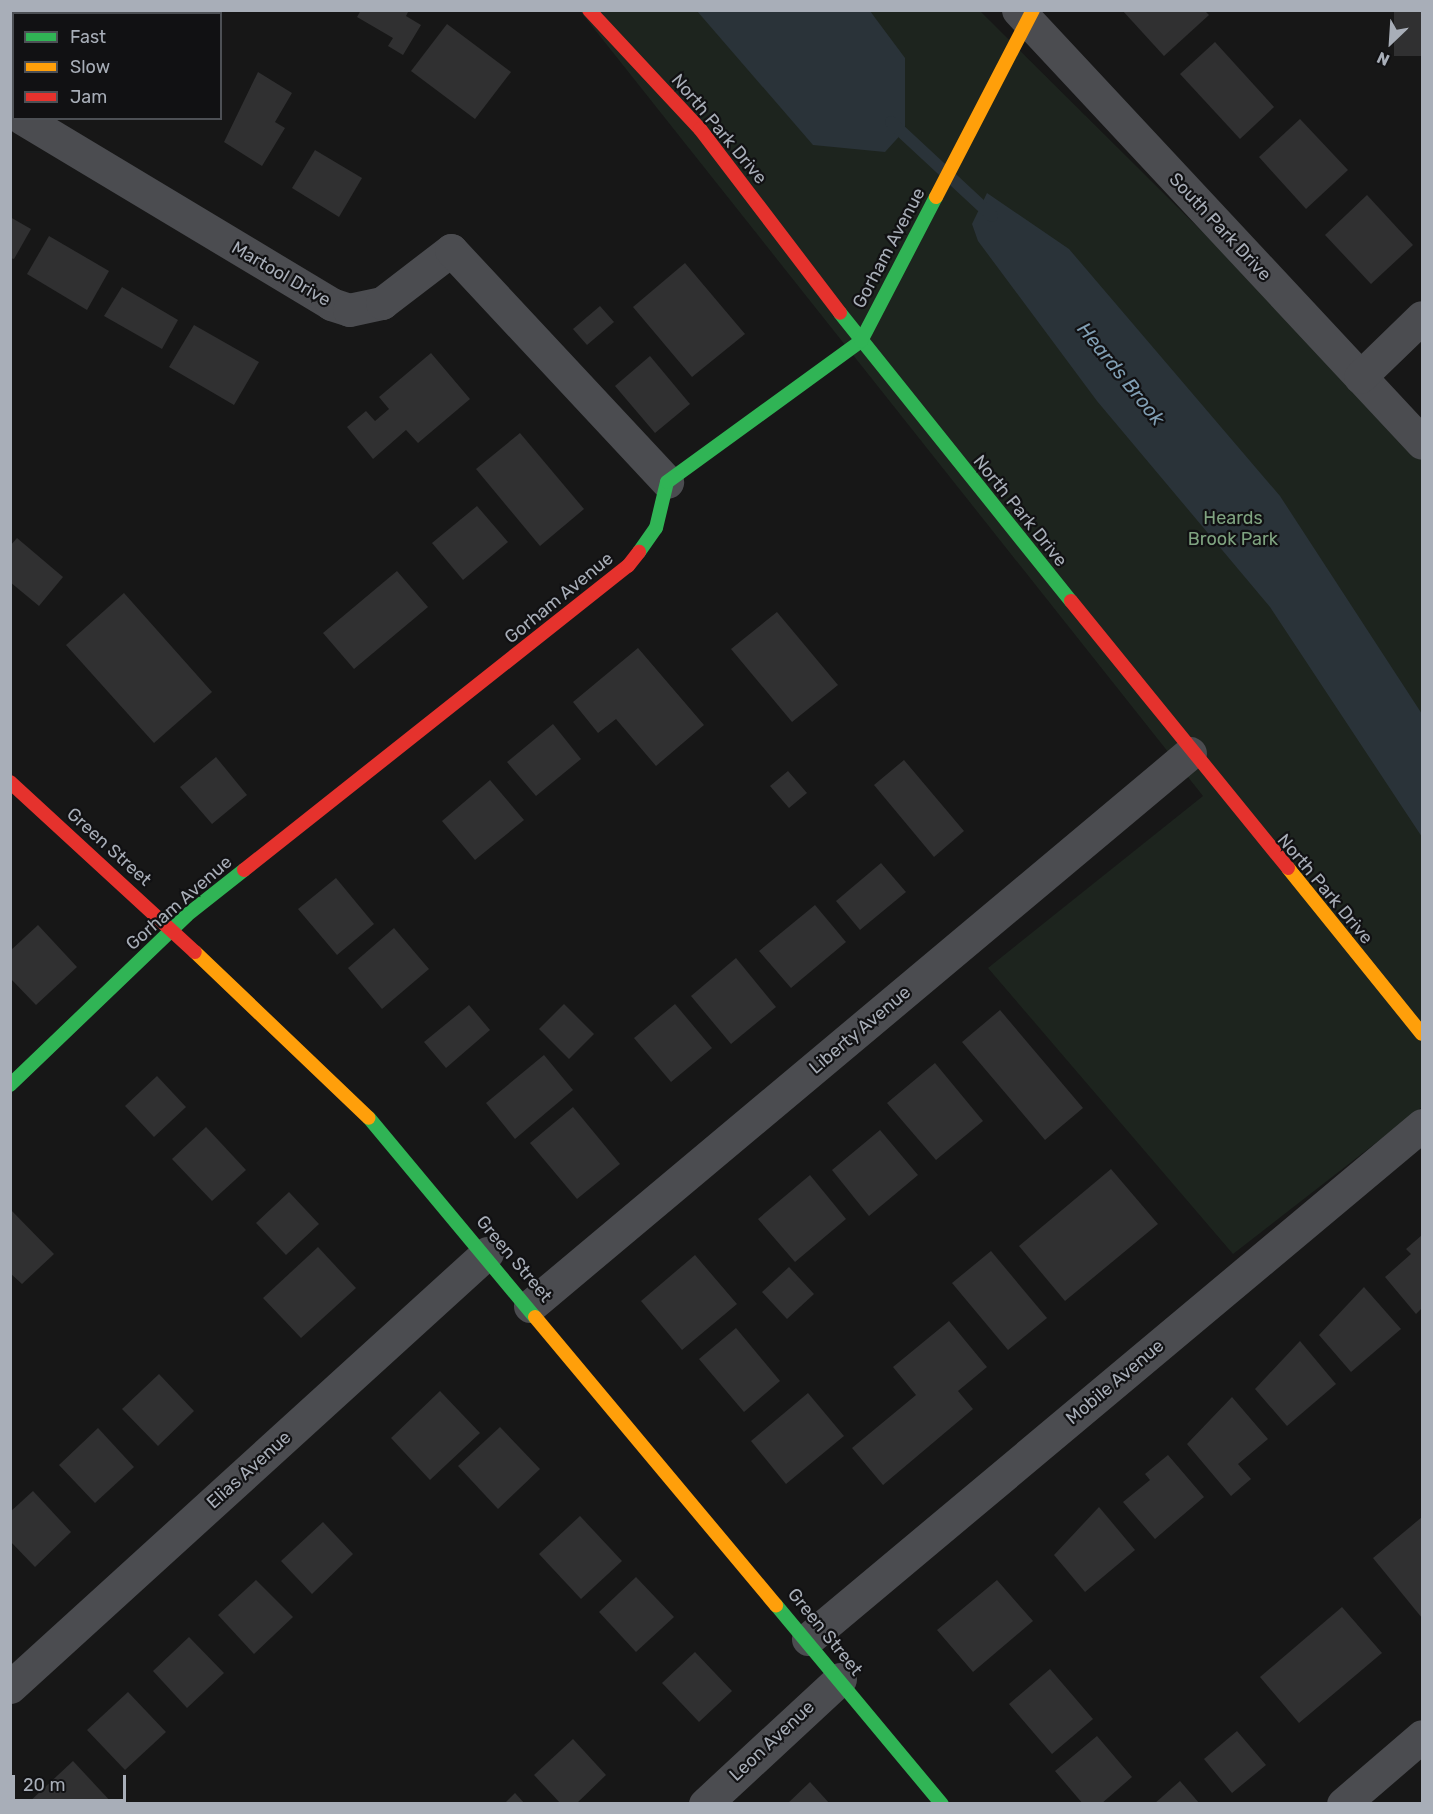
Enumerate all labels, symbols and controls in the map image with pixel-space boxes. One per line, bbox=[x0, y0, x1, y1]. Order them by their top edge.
legend bbox=[12, 12, 222, 120]
north arrow bbox=[1361, 12, 1421, 72]
text: Fast bbox=[70, 26, 106, 48]
text: N bbox=[1374, 48, 1392, 70]
text: Slow bbox=[70, 56, 110, 78]
street label: North Park Drive bbox=[667, 69, 771, 189]
text: Jam bbox=[70, 86, 107, 108]
street label: South Park Drive bbox=[1164, 168, 1276, 286]
street label: Gorham Avenue bbox=[848, 184, 930, 312]
street label: Martool Drive bbox=[228, 237, 334, 311]
water label: Heards Brook bbox=[1072, 318, 1170, 430]
street label: North Park Drive bbox=[968, 451, 1072, 571]
park label: Heards Brook Park bbox=[1188, 508, 1278, 550]
street label: Gorham Avenue bbox=[500, 548, 618, 648]
street label: Green Street bbox=[62, 803, 156, 891]
street label: North Park Drive bbox=[1273, 829, 1377, 949]
street label: Gorham Avenue bbox=[121, 851, 237, 955]
street label: Liberty Avenue bbox=[805, 981, 915, 1079]
street label: Green Street bbox=[472, 1211, 556, 1307]
street label: Mobile Avenue bbox=[1061, 1335, 1169, 1429]
street label: Elias Avenue bbox=[202, 1426, 296, 1514]
street label: Green Street bbox=[783, 1584, 867, 1680]
street label: Leon Avenue bbox=[725, 1696, 819, 1786]
scale bar bbox=[15, 1763, 129, 1801]
text: 20 m bbox=[23, 1774, 65, 1796]

